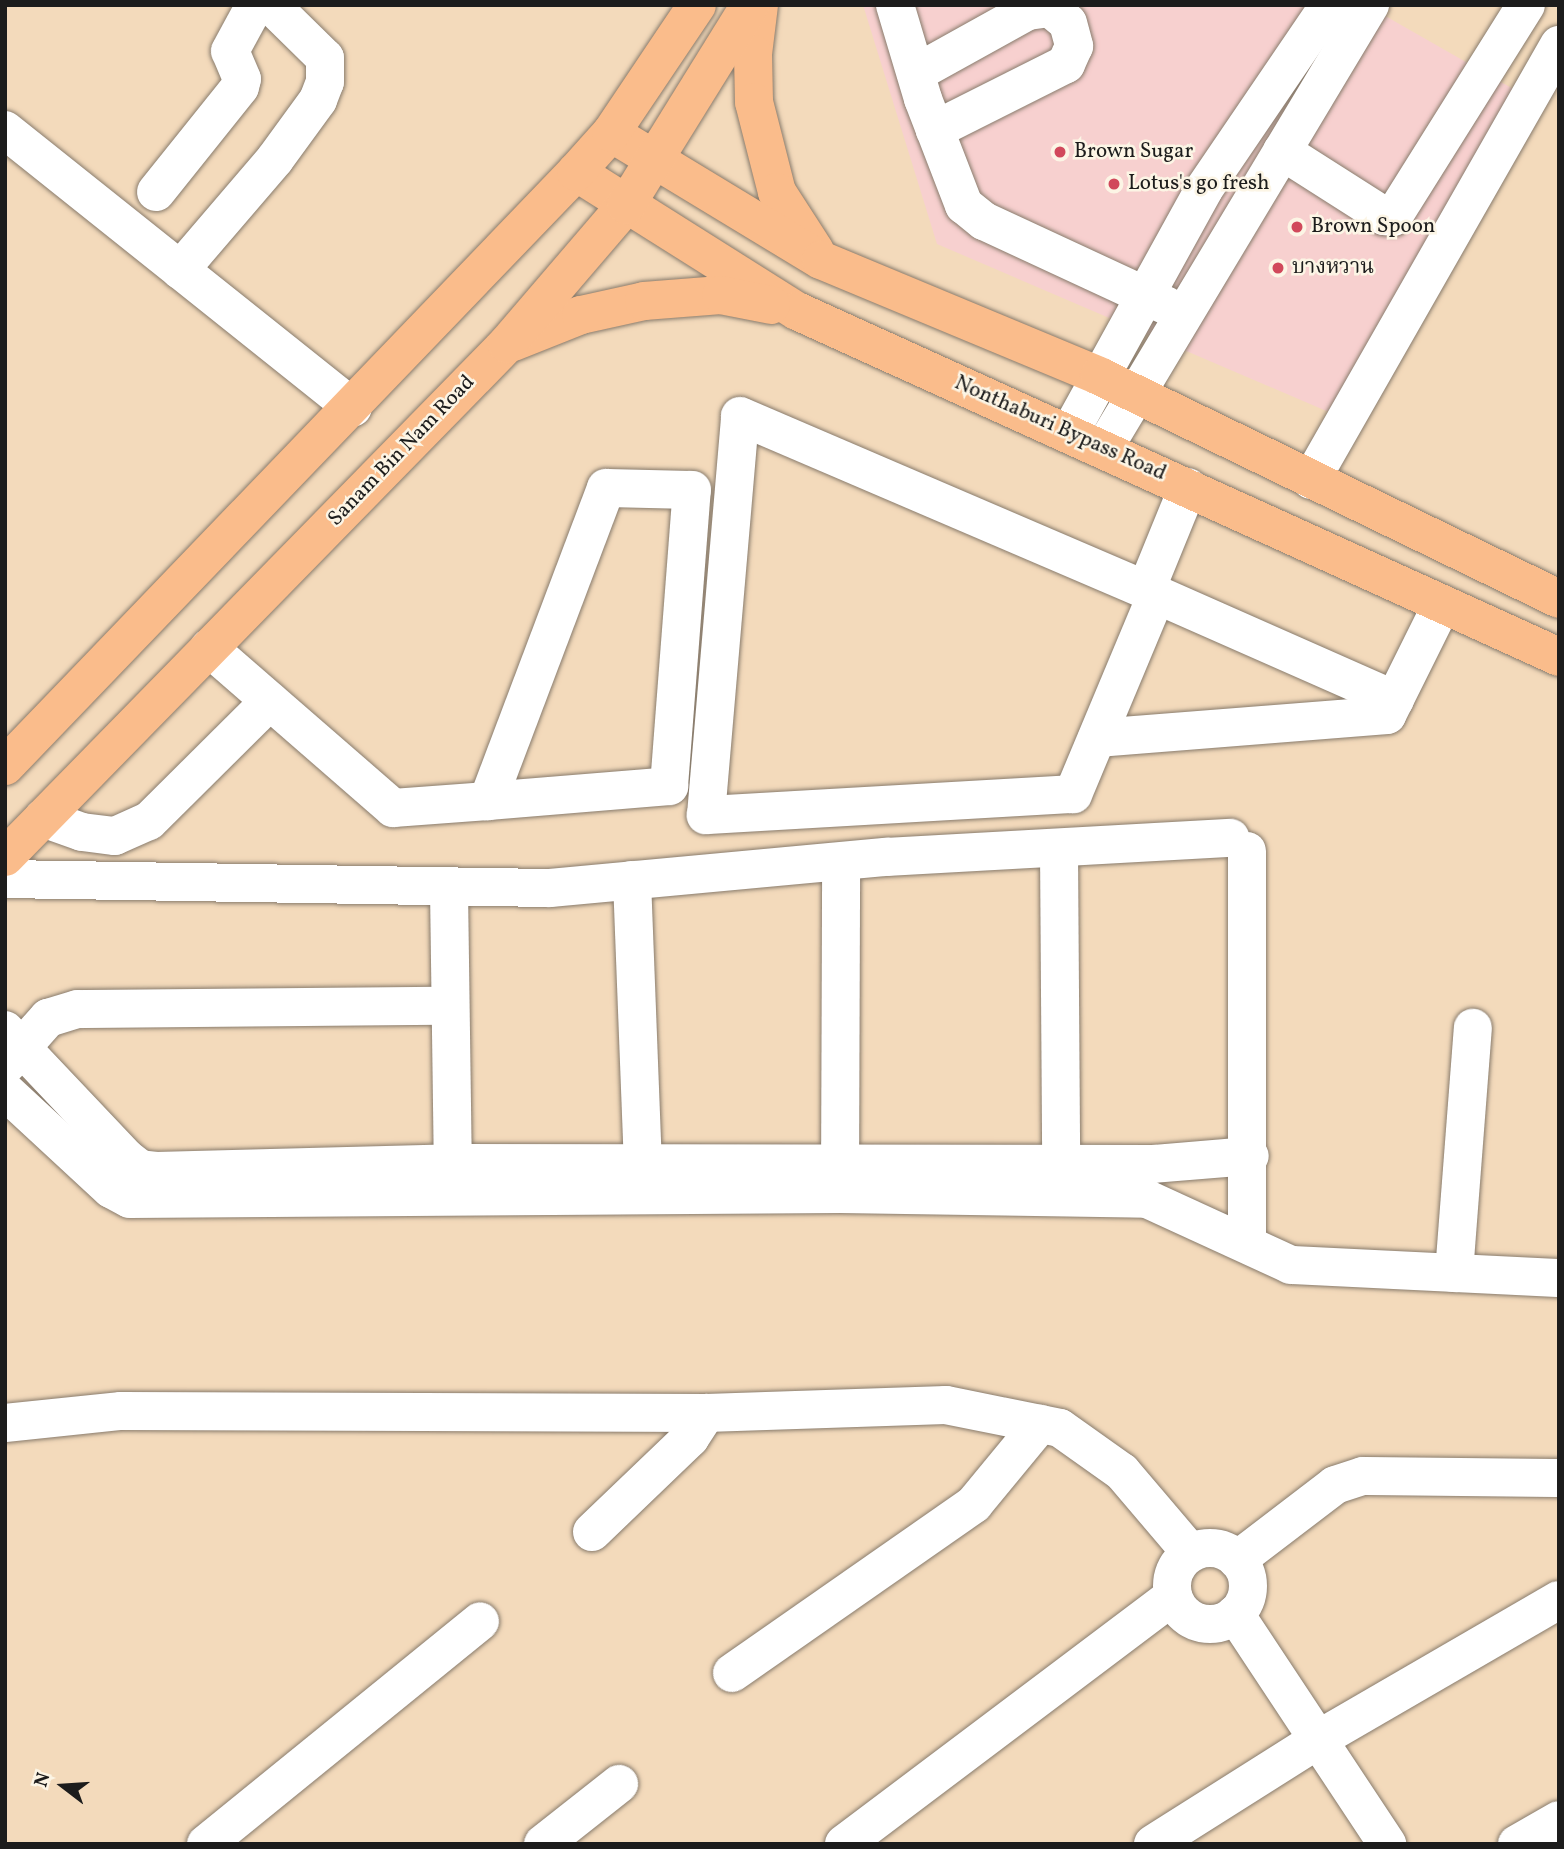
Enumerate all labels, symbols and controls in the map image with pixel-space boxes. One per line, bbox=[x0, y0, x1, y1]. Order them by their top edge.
place label: Brown Sugar bbox=[1074, 139, 1193, 165]
marker: Brown Sugar bbox=[1052, 144, 1068, 160]
place label: Lotus's go fresh bbox=[1128, 171, 1270, 197]
marker: Lotus's go fresh bbox=[1106, 176, 1122, 192]
place label: Brown Spoon bbox=[1311, 214, 1435, 240]
marker: Brown Spoon bbox=[1289, 219, 1305, 235]
place label: บางหวาน bbox=[1292, 255, 1374, 281]
marker: บางหวาน bbox=[1270, 260, 1286, 276]
street label: Sanam Bin Nam Road bbox=[323, 370, 481, 532]
street label: Nonthaburi Bypass Road bbox=[950, 371, 1170, 487]
north arrow bbox=[28, 1751, 98, 1821]
text: N bbox=[28, 1769, 57, 1790]

